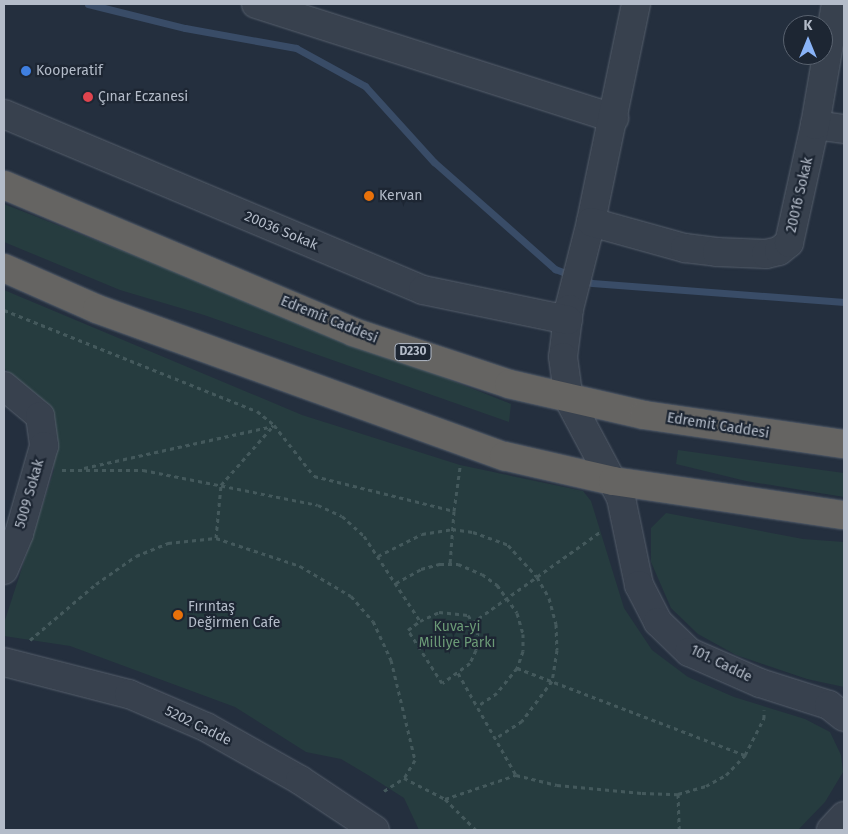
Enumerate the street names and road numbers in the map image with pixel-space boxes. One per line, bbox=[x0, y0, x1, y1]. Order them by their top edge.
street label: 20016 Sokak bbox=[783, 156, 817, 234]
street label: 20036 Sokak bbox=[242, 208, 320, 254]
street label: Edremit Caddesi bbox=[278, 293, 380, 347]
road number: D230 bbox=[394, 342, 432, 362]
street label: Edremit Caddesi bbox=[666, 410, 770, 442]
street label: 5009 Sokak bbox=[12, 458, 48, 530]
street label: 101. Cadde bbox=[688, 642, 754, 686]
street label: 5202 Cadde bbox=[162, 703, 234, 749]

